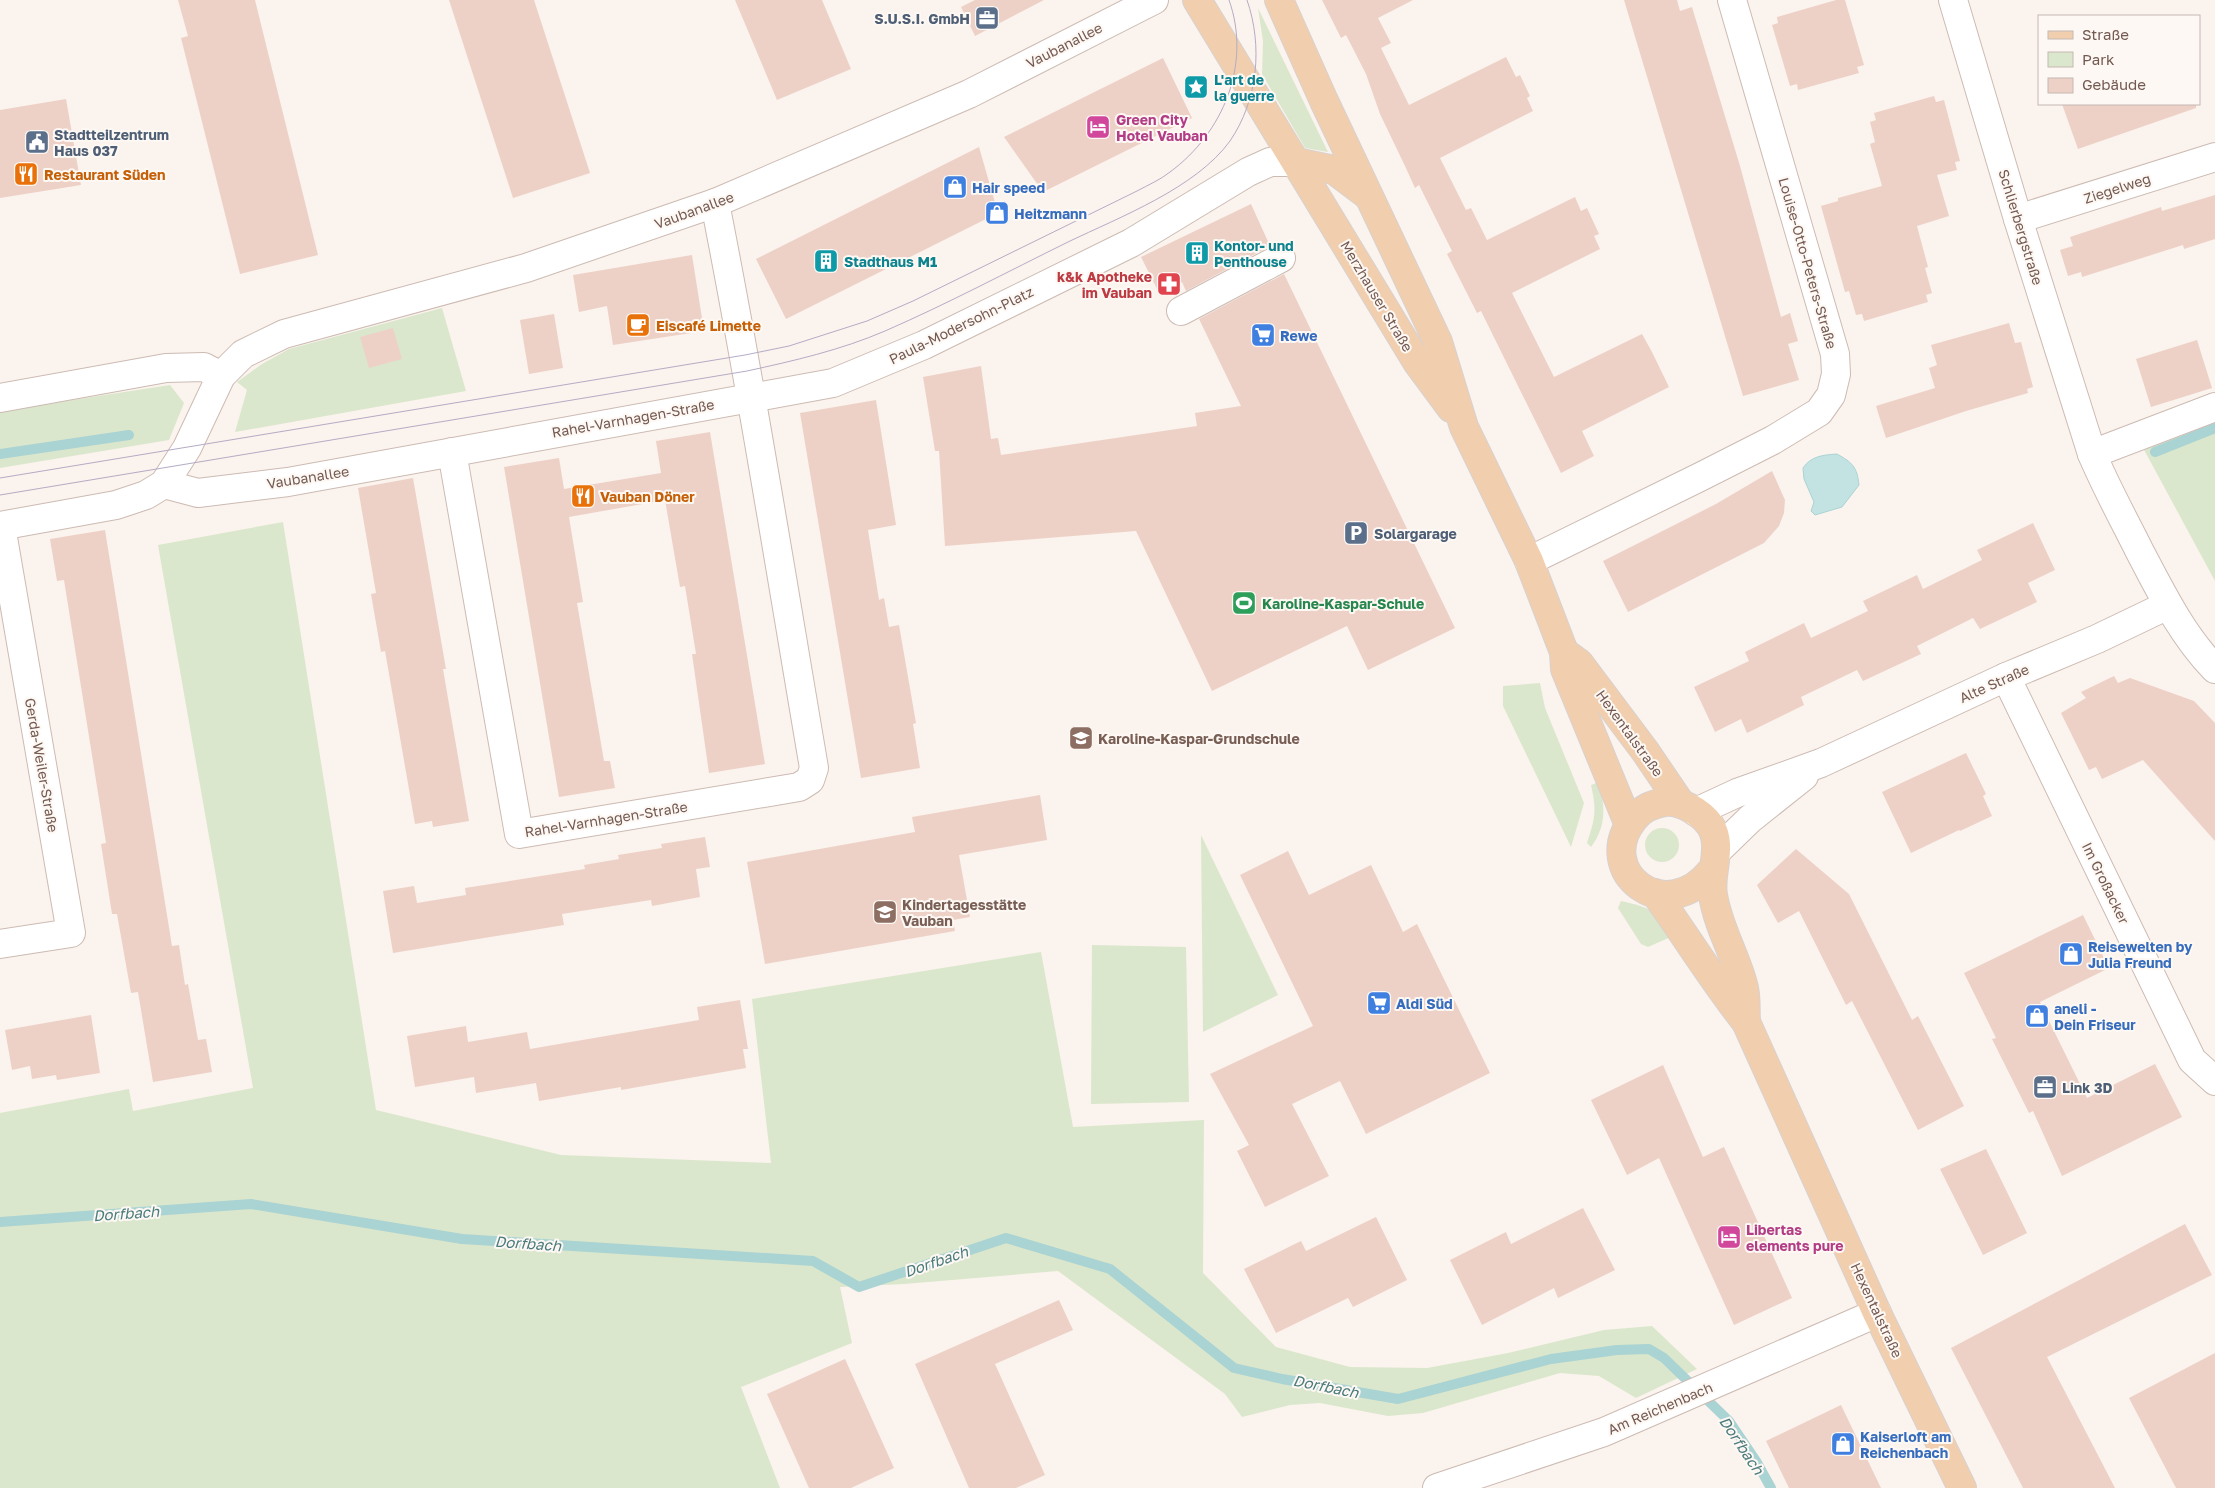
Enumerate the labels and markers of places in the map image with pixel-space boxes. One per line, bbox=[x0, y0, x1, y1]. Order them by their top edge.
office icon: S.U.S.I. GmbH bbox=[974, 5, 1000, 31]
place label: S.U.S.I. GmbH bbox=[874, 10, 970, 27]
place label: L'art de la guerre bbox=[1214, 71, 1274, 104]
place icon: L'art de la guerre bbox=[1183, 74, 1209, 100]
place label: Green City Hotel Vauban bbox=[1116, 111, 1208, 144]
hotel icon: Green City Hotel Vauban bbox=[1085, 114, 1111, 140]
place label: Stadtteilzentrum Haus 037 bbox=[54, 126, 169, 159]
public building icon: Stadtteilzentrum Haus 037 bbox=[24, 129, 50, 155]
restaurant icon: Restaurant Süden bbox=[13, 161, 39, 187]
place label: Restaurant Süden bbox=[44, 166, 166, 183]
shop icon: Hair speed bbox=[942, 174, 968, 200]
place label: Hair speed bbox=[972, 179, 1045, 196]
shop icon: Heitzmann bbox=[984, 200, 1010, 226]
place label: Heitzmann bbox=[1014, 205, 1087, 222]
place label: Kontor- und Penthouse bbox=[1214, 237, 1294, 270]
building icon: Kontor- und Penthouse bbox=[1184, 240, 1210, 266]
building icon: Stadthaus M1 bbox=[813, 248, 839, 274]
place label: Stadthaus M1 bbox=[844, 253, 937, 270]
place label: k&k Apotheke im Vauban bbox=[1057, 268, 1152, 301]
pharmacy icon: k&k Apotheke im Vauban bbox=[1156, 271, 1182, 297]
cafe icon: Eiscafé Limette bbox=[625, 312, 651, 338]
place label: Eiscafé Limette bbox=[656, 317, 761, 334]
supermarket icon: Rewe bbox=[1250, 322, 1276, 348]
place label: Rewe bbox=[1280, 327, 1318, 344]
restaurant icon: Vauban Döner bbox=[570, 483, 596, 509]
place label: Vauban Döner bbox=[600, 488, 695, 505]
parking icon: Solargarage bbox=[1343, 520, 1369, 546]
place label: Solargarage bbox=[1374, 525, 1457, 542]
sports icon: Karoline-Kaspar-Schule bbox=[1231, 590, 1257, 616]
place label: Karoline-Kaspar-Schule bbox=[1262, 595, 1424, 612]
school or university icon: Karoline-Kaspar-Grundschule bbox=[1068, 725, 1094, 751]
place label: Karoline-Kaspar-Grundschule bbox=[1098, 730, 1300, 747]
place label: Kindertagesstätte Vauban bbox=[902, 896, 1026, 929]
school or university icon: Kindertagesstätte Vauban bbox=[872, 899, 898, 925]
place label: Reisewelten by Julia Freund bbox=[2088, 938, 2193, 971]
shop icon: Reisewelten by Julia Freund bbox=[2058, 941, 2084, 967]
supermarket icon: Aldi Süd bbox=[1366, 990, 1392, 1016]
place label: Aldi Süd bbox=[1396, 995, 1453, 1012]
place label: aneli - Dein Friseur bbox=[2054, 1000, 2136, 1033]
shop icon: aneli - Dein Friseur bbox=[2024, 1003, 2050, 1029]
office icon: Link 3D bbox=[2032, 1074, 2058, 1100]
place label: Link 3D bbox=[2062, 1079, 2112, 1096]
place label: Libertas elements pure bbox=[1746, 1221, 1844, 1254]
hotel icon: Libertas elements pure bbox=[1716, 1224, 1742, 1250]
place label: Kaiserloft am Reichenbach bbox=[1860, 1428, 1951, 1461]
shop icon: Kaiserloft am Reichenbach bbox=[1830, 1431, 1856, 1457]

